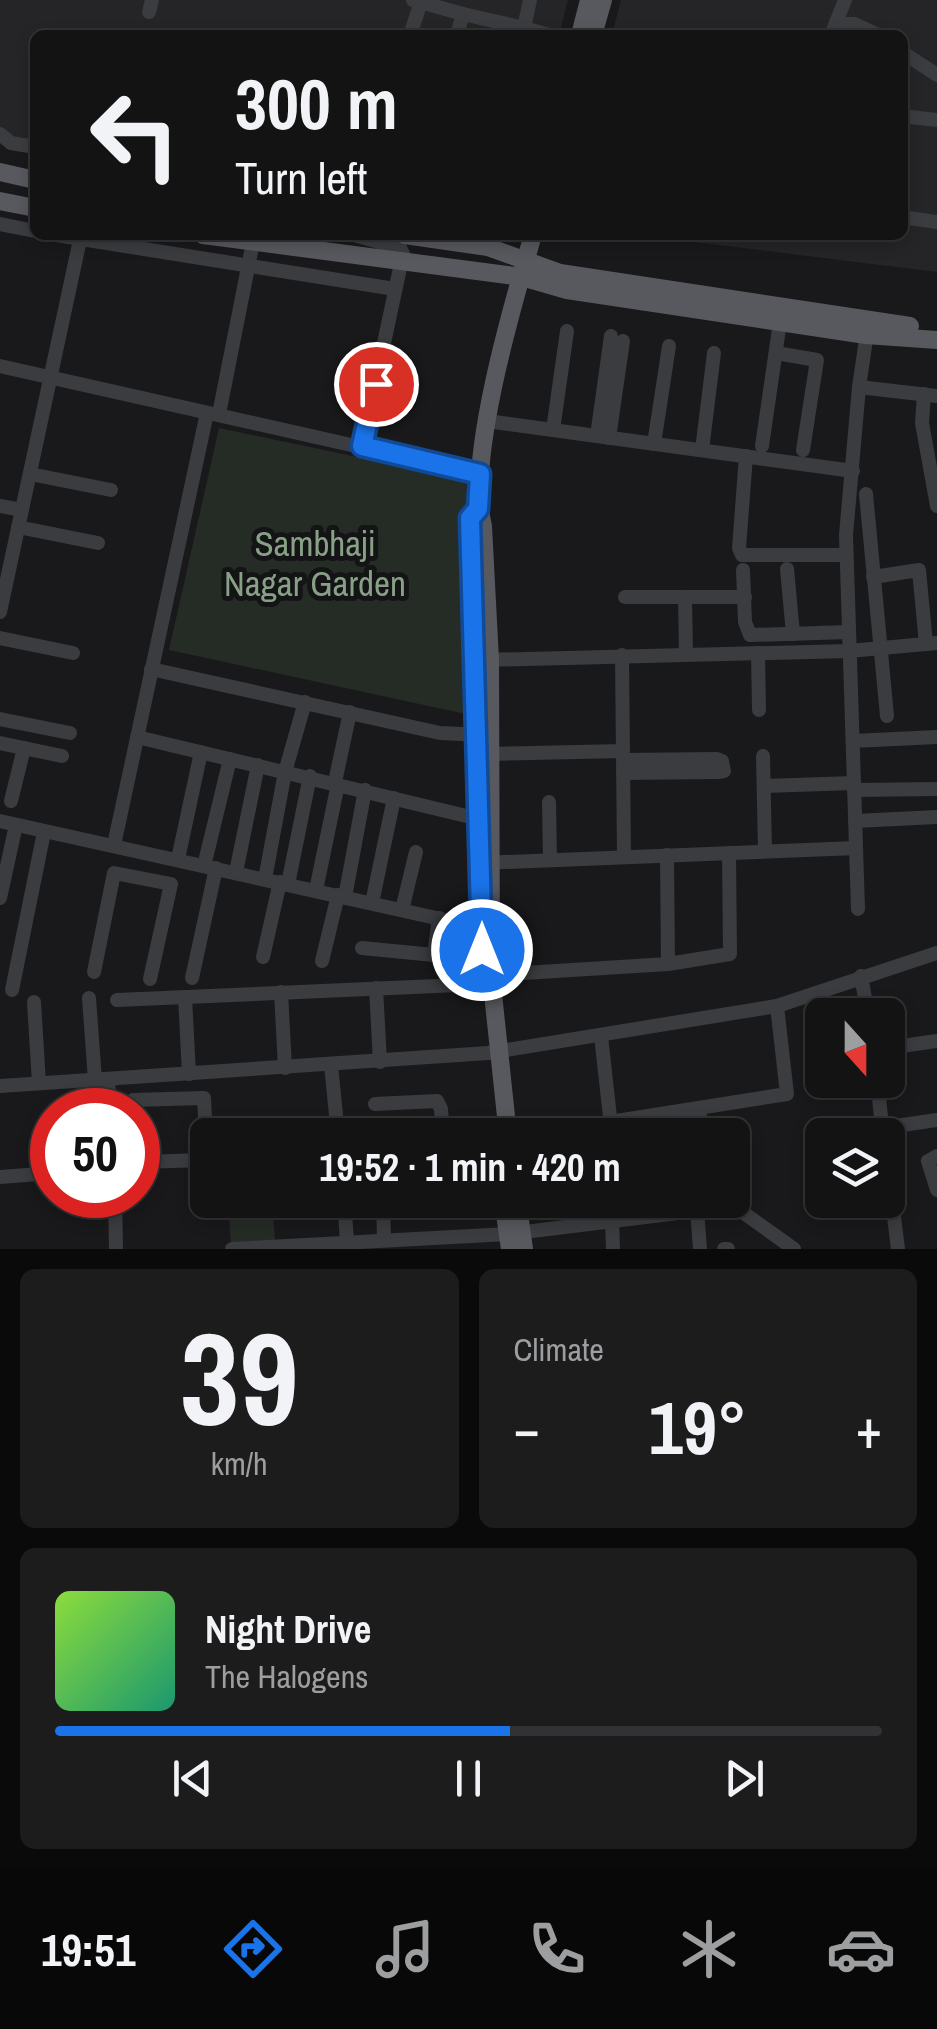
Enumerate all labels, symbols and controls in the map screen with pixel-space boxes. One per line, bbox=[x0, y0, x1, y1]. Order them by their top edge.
text: 300 m bbox=[235, 57, 398, 151]
icon: left bbox=[70, 70, 200, 200]
text: Turn left bbox=[235, 147, 367, 208]
pin bbox=[334, 342, 419, 427]
icon: arrive bbox=[349, 357, 404, 412]
park label: Sambhaji Nagar Garden bbox=[224, 520, 406, 607]
position arrow bbox=[430, 898, 534, 1002]
north arrow bbox=[805, 998, 905, 1098]
map controls bbox=[805, 998, 905, 1218]
speed limit sign: 50 bbox=[30, 1088, 160, 1218]
button: layers bbox=[805, 1118, 905, 1218]
text: 19:52 · 1 min · 420 m bbox=[319, 1142, 621, 1193]
text: 39 bbox=[180, 1289, 299, 1465]
text: Climate bbox=[514, 1328, 604, 1371]
text: 19° bbox=[649, 1376, 747, 1477]
text: − bbox=[514, 1391, 540, 1465]
text: + bbox=[856, 1391, 882, 1465]
text: km/h bbox=[211, 1442, 268, 1485]
text: Night Drive bbox=[205, 1604, 371, 1655]
text: The Halogens bbox=[205, 1655, 368, 1698]
icon: previous bbox=[165, 1751, 220, 1806]
icon: pause bbox=[441, 1751, 496, 1806]
icon: next bbox=[717, 1751, 772, 1806]
icon: directions bbox=[218, 1914, 288, 1984]
icon: music bbox=[370, 1914, 440, 1984]
icon: phone bbox=[522, 1914, 592, 1984]
icon: climate bbox=[674, 1914, 744, 1984]
icon: car bbox=[826, 1914, 896, 1984]
text: 19:51 bbox=[41, 1919, 135, 1980]

